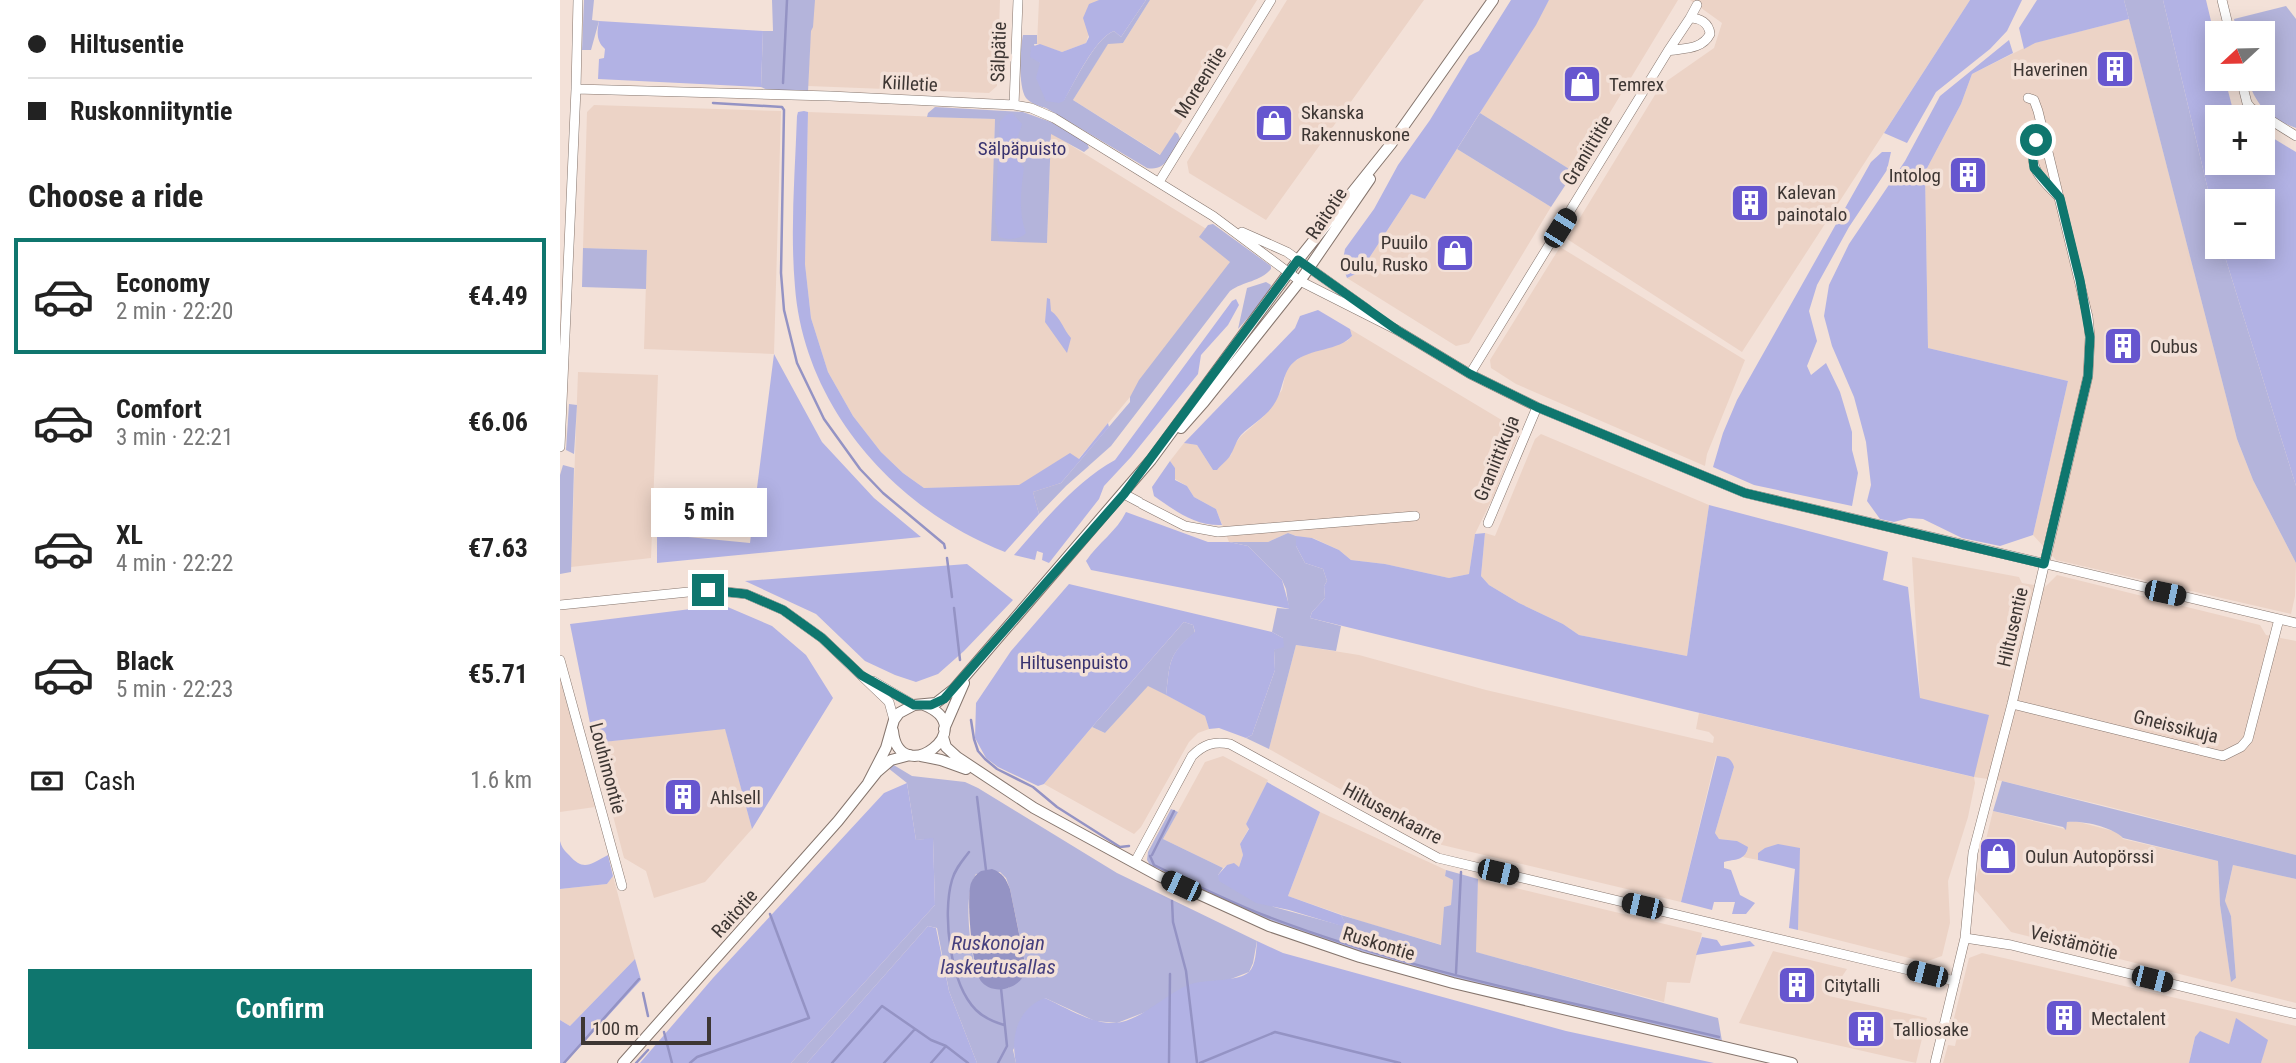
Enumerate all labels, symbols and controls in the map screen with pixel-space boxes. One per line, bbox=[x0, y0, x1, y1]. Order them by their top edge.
street label: Sälpätie bbox=[986, 21, 1011, 83]
north arrow bbox=[2205, 21, 2275, 91]
map controls bbox=[2205, 21, 2275, 259]
text: Hiltusentie bbox=[70, 29, 184, 59]
street label: Moreenitie bbox=[1170, 42, 1231, 122]
building icon: Haverinen bbox=[2094, 48, 2136, 90]
place label: Haverinen bbox=[2013, 58, 2088, 81]
shop icon: Temrex bbox=[1561, 63, 1603, 105]
street label: Kiilletie bbox=[882, 71, 938, 96]
place label: Temrex bbox=[1609, 73, 1664, 96]
text: Ruskonniityntie bbox=[70, 96, 232, 126]
place label: Skanska Rakennuskone bbox=[1301, 101, 1410, 146]
shop icon: Skanska Rakennuskone bbox=[1253, 102, 1295, 144]
button: + bbox=[2205, 105, 2275, 175]
street label: Graniittitie bbox=[1557, 111, 1617, 190]
route start bbox=[2020, 124, 2052, 156]
park label: Sälpäpuisto bbox=[978, 137, 1066, 160]
building icon: Intolog bbox=[1947, 154, 1989, 196]
place label: Intolog bbox=[1889, 164, 1941, 187]
text: Choose a ride bbox=[28, 177, 203, 215]
place label: Kalevan painotalo bbox=[1777, 181, 1847, 226]
building icon: Kalevan painotalo bbox=[1729, 182, 1771, 224]
street label: Raitotie bbox=[1301, 183, 1352, 244]
button: − bbox=[2205, 189, 2275, 259]
car bbox=[1540, 205, 1581, 251]
place label: Puuilo Oulu, Rusko bbox=[1340, 231, 1428, 276]
shop icon: Puuilo Oulu, Rusko bbox=[1434, 232, 1476, 274]
icon: car bbox=[32, 265, 95, 328]
text: Economy bbox=[116, 268, 210, 298]
text: €4.49 bbox=[468, 281, 528, 311]
text: 2 min · 22:20 bbox=[116, 298, 233, 325]
building icon: Oubus bbox=[2102, 325, 2144, 367]
place label: Oubus bbox=[2150, 335, 2198, 358]
icon: car bbox=[32, 391, 95, 454]
text: Comfort bbox=[116, 394, 202, 424]
text: €6.06 bbox=[468, 407, 528, 437]
street label: Graniittikuja bbox=[1469, 412, 1524, 504]
text: 3 min · 22:21 bbox=[116, 424, 233, 451]
callout: 5 min bbox=[650, 489, 766, 538]
text: 5 min bbox=[683, 499, 735, 526]
icon: car bbox=[32, 517, 95, 580]
text: XL bbox=[116, 520, 143, 550]
text: €7.63 bbox=[468, 533, 528, 563]
text: 4 min · 22:22 bbox=[116, 550, 233, 577]
route end bbox=[692, 574, 724, 606]
car bbox=[2143, 578, 2188, 608]
street label: Hiltusentie bbox=[1992, 585, 2033, 669]
icon: car bbox=[32, 643, 95, 706]
text: Black bbox=[116, 646, 174, 676]
park label: Hiltusenpuisto bbox=[1020, 651, 1128, 674]
text: €5.71 bbox=[468, 659, 528, 689]
text: 5 min · 22:23 bbox=[116, 676, 233, 703]
street label: Gneissikuja bbox=[2131, 705, 2221, 748]
street label: Louhimontie bbox=[584, 720, 631, 816]
icon: cash bbox=[28, 762, 66, 800]
text: Cash bbox=[84, 766, 136, 796]
text: 1.6 km bbox=[470, 767, 532, 794]
building icon: Ahlsell bbox=[662, 776, 704, 818]
street label: Hiltusenkaarre bbox=[1339, 778, 1446, 849]
place label: Ahlsell bbox=[710, 786, 761, 809]
shop icon: Oulun Autopörssi bbox=[1977, 835, 2019, 877]
place label: Oulun Autopörssi bbox=[2025, 845, 2154, 868]
car bbox=[1476, 857, 1521, 887]
car bbox=[1158, 868, 1205, 904]
street label: Raitotie bbox=[707, 884, 762, 942]
car bbox=[1620, 891, 1665, 921]
street label: Veistämötie bbox=[2028, 920, 2120, 965]
street label: Ruskontie bbox=[1340, 922, 1418, 965]
water label: Ruskonojan laskeutusallas bbox=[940, 931, 1056, 979]
car bbox=[1905, 959, 1950, 989]
building icon: Citytalli bbox=[1776, 964, 1818, 1006]
car bbox=[2130, 964, 2175, 994]
button: Confirm bbox=[28, 969, 532, 1049]
place label: Citytalli bbox=[1824, 974, 1880, 997]
building icon: Mectalent bbox=[2043, 997, 2085, 1039]
place label: Mectalent bbox=[2091, 1007, 2166, 1030]
building icon: Talliosake bbox=[1845, 1008, 1887, 1050]
scale bar bbox=[581, 1014, 710, 1046]
text: 100 m bbox=[592, 1017, 639, 1040]
place label: Talliosake bbox=[1893, 1018, 1969, 1041]

